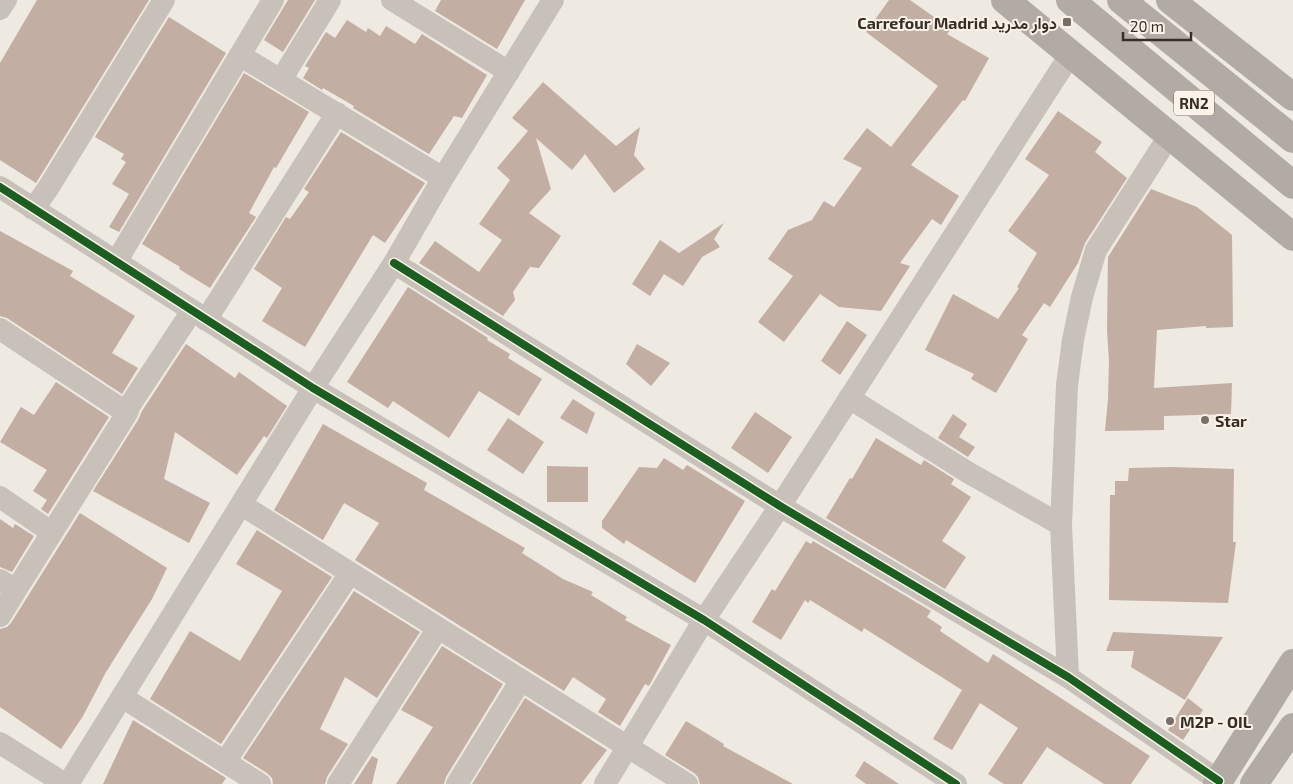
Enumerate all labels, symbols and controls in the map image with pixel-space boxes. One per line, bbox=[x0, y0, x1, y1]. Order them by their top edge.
scale bar bbox=[1123, 10, 1190, 42]
place label: Carrefour Madrid دوار مدريد bbox=[857, 13, 1057, 34]
marker: Carrefour Madrid دوار مدريد bbox=[1061, 16, 1073, 28]
text: 20 m bbox=[1130, 17, 1164, 35]
road number: RN2 bbox=[1174, 90, 1214, 116]
place label: Star bbox=[1215, 411, 1247, 430]
marker: Star bbox=[1199, 414, 1211, 426]
place label: M2P - OIL bbox=[1180, 712, 1252, 731]
marker: M2P - OIL bbox=[1164, 715, 1176, 727]

